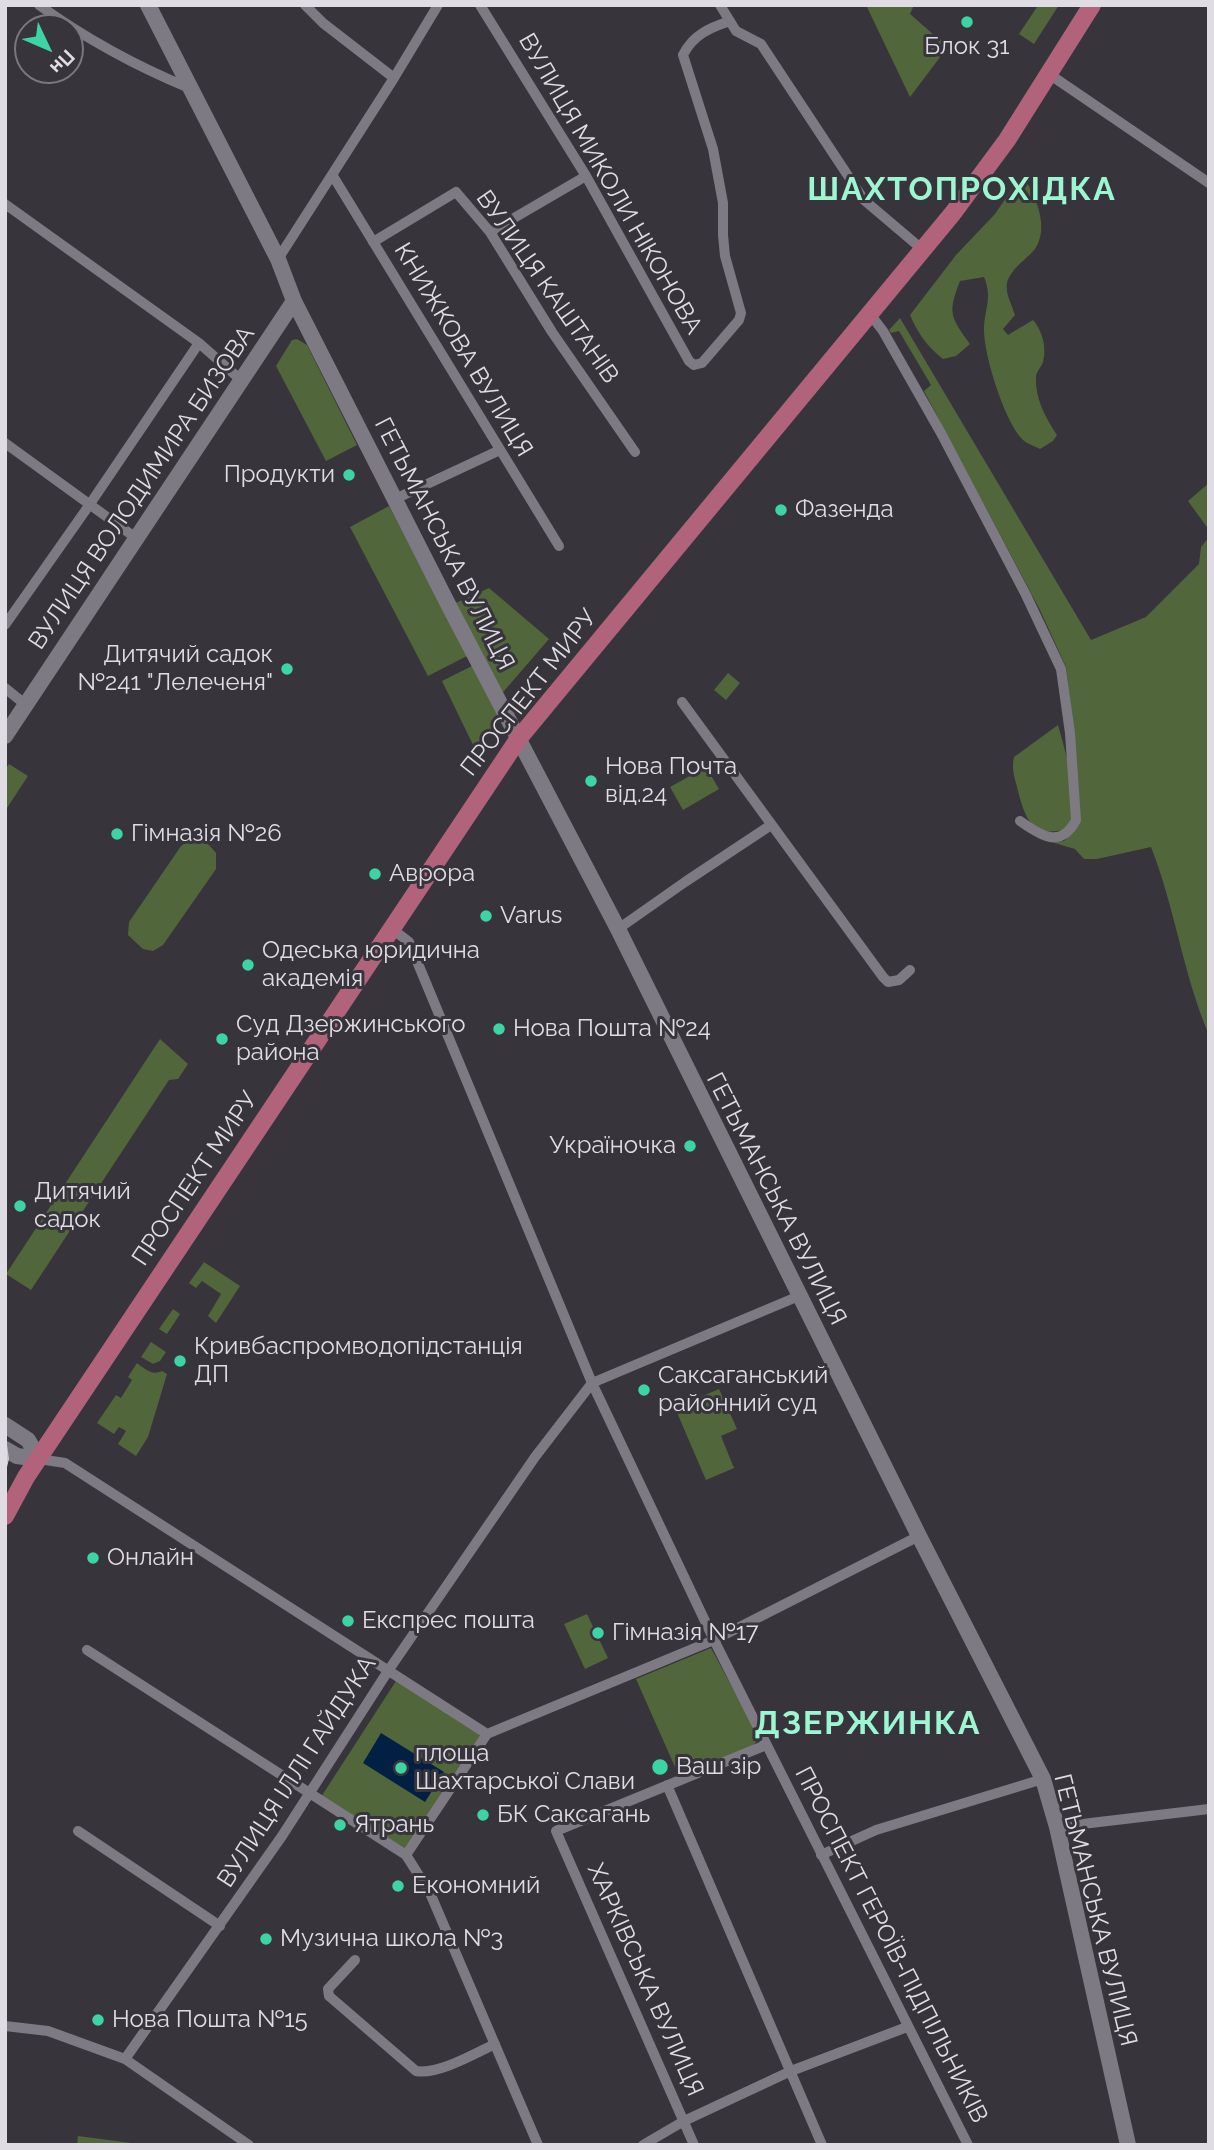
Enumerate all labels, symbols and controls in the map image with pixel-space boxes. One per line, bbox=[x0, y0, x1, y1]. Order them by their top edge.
north arrow bbox=[14, 14, 84, 84]
marker: Блок 31 bbox=[959, 14, 975, 30]
street label: ВУЛИЦЯ МИКОЛИ НІКОНОВА bbox=[512, 29, 708, 339]
place label: Блок 31 bbox=[924, 33, 1010, 61]
text: Пн bbox=[46, 45, 79, 79]
district label: ШАХТОПРОХІДКА bbox=[809, 171, 1115, 209]
street label: ВУЛИЦЯ КАШТАНІВ bbox=[470, 185, 624, 389]
street label: КНИЖКОВА ВУЛИЦЯ bbox=[388, 238, 538, 462]
street label: ВУЛИЦЯ ВОЛОДИМИРА БИЗОВА bbox=[23, 321, 261, 655]
street label: ГЕТЬМАНСЬКА ВУЛИЦЯ bbox=[368, 413, 520, 675]
place label: Продукти bbox=[224, 461, 335, 489]
marker: Продукти bbox=[341, 467, 357, 483]
place label: Фазенда bbox=[795, 496, 894, 524]
marker: Фазенда bbox=[773, 502, 789, 518]
street label: ПРОСПЕКТ МИРУ bbox=[455, 604, 603, 782]
place label: Дитячий садок №241 "Лелеченя" bbox=[77, 641, 273, 697]
marker: Дитячий садок №241 "Лелеченя" bbox=[279, 661, 295, 677]
place label: Нова Почта від.24 bbox=[605, 753, 737, 809]
marker: Нова Почта від.24 bbox=[583, 773, 599, 789]
place label: Гімназія №26 bbox=[131, 820, 282, 848]
marker: Гімназія №26 bbox=[109, 826, 125, 842]
place label: Аврора bbox=[389, 860, 475, 888]
marker: Аврора bbox=[367, 866, 383, 882]
place label: Varus bbox=[500, 902, 562, 930]
marker: Varus bbox=[478, 908, 494, 924]
place label: Одеська юридична академія bbox=[262, 937, 480, 993]
marker: Одеська юридична академія bbox=[240, 957, 256, 973]
place label: Суд Дзержинського района bbox=[236, 1011, 466, 1067]
place label: Нова Пошта №24 bbox=[513, 1015, 711, 1043]
marker: Нова Пошта №24 bbox=[491, 1021, 507, 1037]
marker: Суд Дзержинського района bbox=[214, 1031, 230, 1047]
street label: ГЕТЬМАНСЬКА ВУЛИЦЯ bbox=[700, 1068, 852, 1330]
street label: ПРОСПЕКТ МИРУ bbox=[126, 1087, 264, 1271]
place label: Україночка bbox=[549, 1132, 676, 1160]
marker: Україночка bbox=[682, 1138, 698, 1154]
place label: Дитячий садок bbox=[34, 1178, 131, 1234]
marker: Дитячий садок bbox=[12, 1198, 28, 1214]
place label: Кривбаспромводопідстанція ДП bbox=[194, 1333, 523, 1389]
marker: Кривбаспромводопідстанція ДП bbox=[172, 1353, 188, 1369]
place label: Саксаганський районний суд bbox=[658, 1362, 828, 1418]
marker: Саксаганський районний суд bbox=[636, 1382, 652, 1398]
place label: Онлайн bbox=[107, 1544, 194, 1572]
marker: Онлайн bbox=[85, 1550, 101, 1566]
place label: Експрес пошта bbox=[362, 1607, 535, 1635]
marker: Експрес пошта bbox=[340, 1613, 356, 1629]
place label: Гімназія №17 bbox=[612, 1619, 759, 1647]
marker: Гімназія №17 bbox=[590, 1625, 606, 1641]
street label: ВУЛИЦЯ ІЛЛІ ГАЙДУКА bbox=[212, 1651, 382, 1893]
district label: ДЗЕРЖИНКА bbox=[756, 1705, 980, 1743]
place label: площа Шахтарської Слави bbox=[415, 1740, 635, 1796]
place label: Ваш зір bbox=[676, 1753, 761, 1781]
marker: Ваш зір bbox=[650, 1757, 670, 1777]
marker: площа Шахтарської Слави bbox=[393, 1760, 409, 1776]
street label: ПРОСПЕКТ ГЕРОЇВ-ПІДПІЛЬНИКІВ bbox=[788, 1762, 994, 2128]
street label: ГЕТЬМАНСЬКА ВУЛИЦЯ bbox=[1047, 1771, 1143, 2049]
place label: БК Саксагань bbox=[497, 1801, 650, 1829]
marker: БК Саксагань bbox=[475, 1807, 491, 1823]
place label: Ятрань bbox=[354, 1811, 434, 1839]
marker: Ятрань bbox=[332, 1817, 348, 1833]
street label: ХАРКІВСЬКА ВУЛИЦЯ bbox=[581, 1859, 709, 2101]
place label: Економний bbox=[412, 1872, 540, 1900]
marker: Економний bbox=[390, 1878, 406, 1894]
place label: Музична школа №3 bbox=[280, 1925, 503, 1953]
marker: Музична школа №3 bbox=[258, 1931, 274, 1947]
place label: Нова Пошта №15 bbox=[112, 2006, 308, 2034]
marker: Нова Пошта №15 bbox=[90, 2012, 106, 2028]

